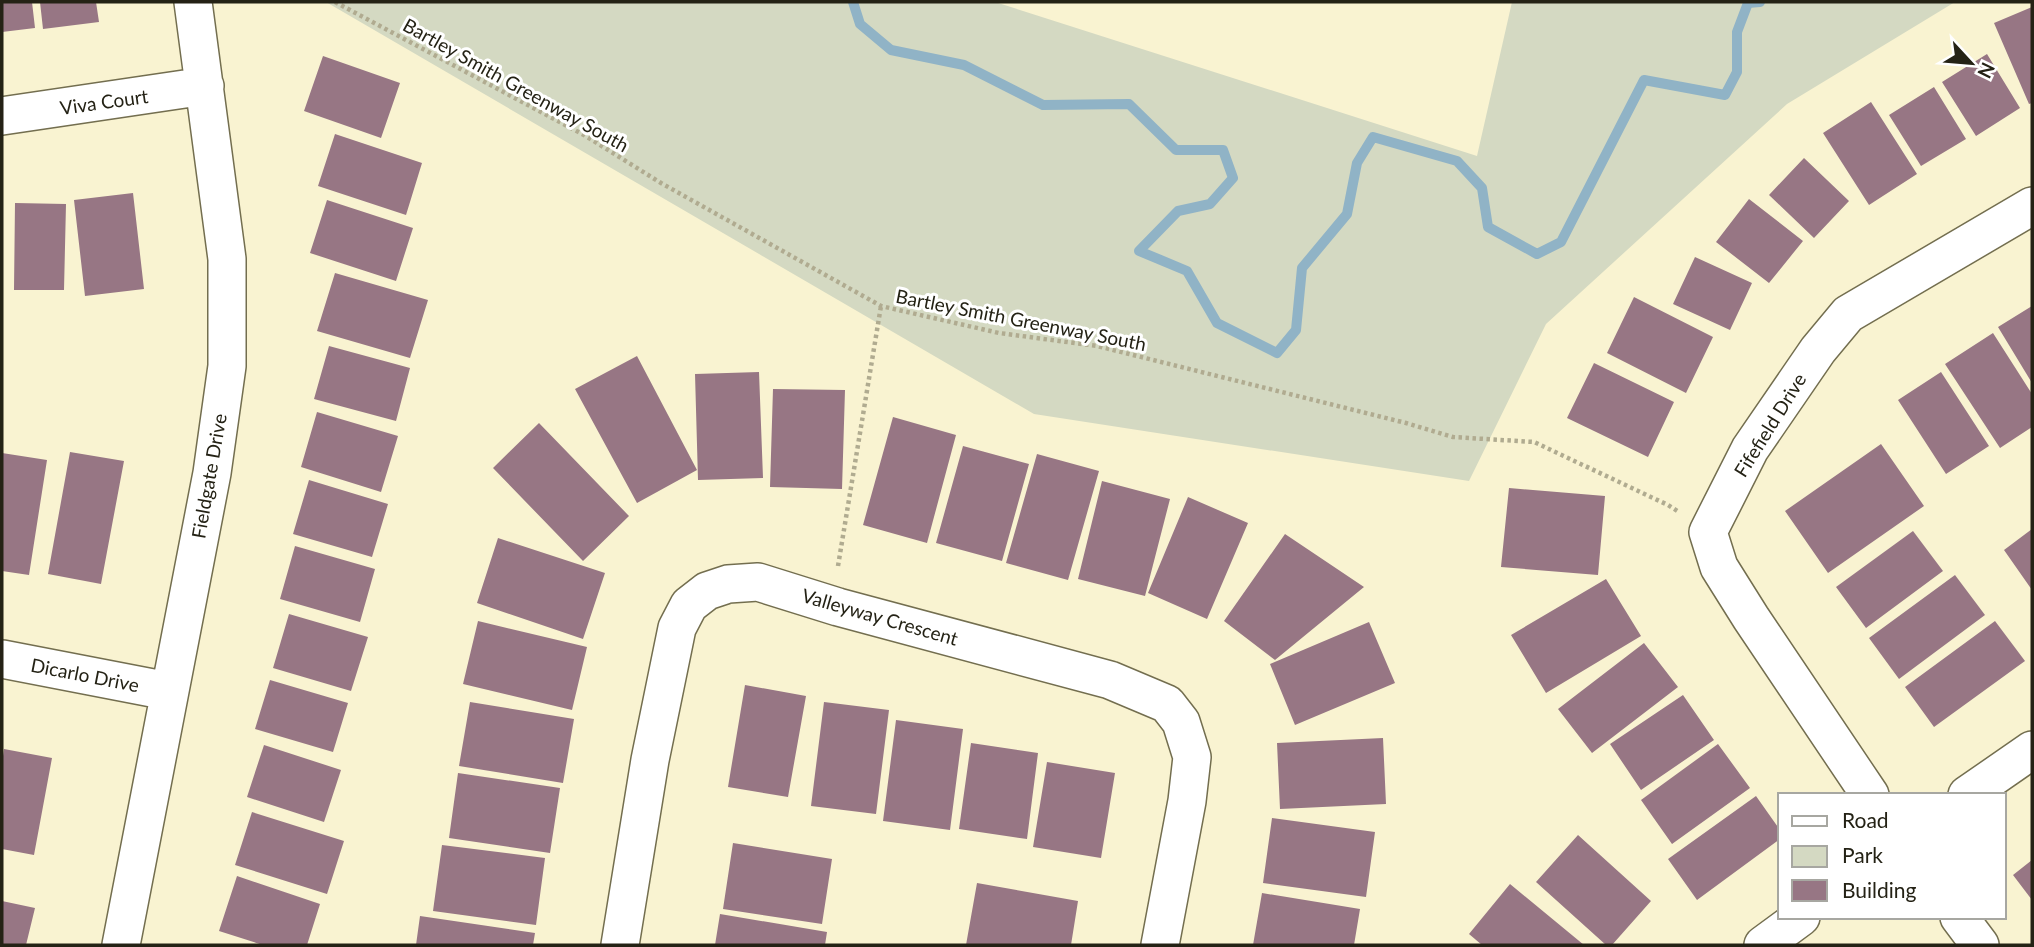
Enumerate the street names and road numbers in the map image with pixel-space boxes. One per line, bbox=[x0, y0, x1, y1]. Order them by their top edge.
street label: Bartley Smith Greenway South bbox=[399, 13, 633, 156]
street label: Viva Court bbox=[58, 84, 150, 119]
street label: Bartley Smith Greenway South bbox=[894, 284, 1148, 355]
street label: Fifefield Drive bbox=[1729, 369, 1811, 481]
street label: Fieldgate Drive bbox=[186, 412, 231, 540]
street label: Valleyway Crescent bbox=[799, 583, 961, 650]
street label: Dicarlo Drive bbox=[29, 653, 141, 696]

